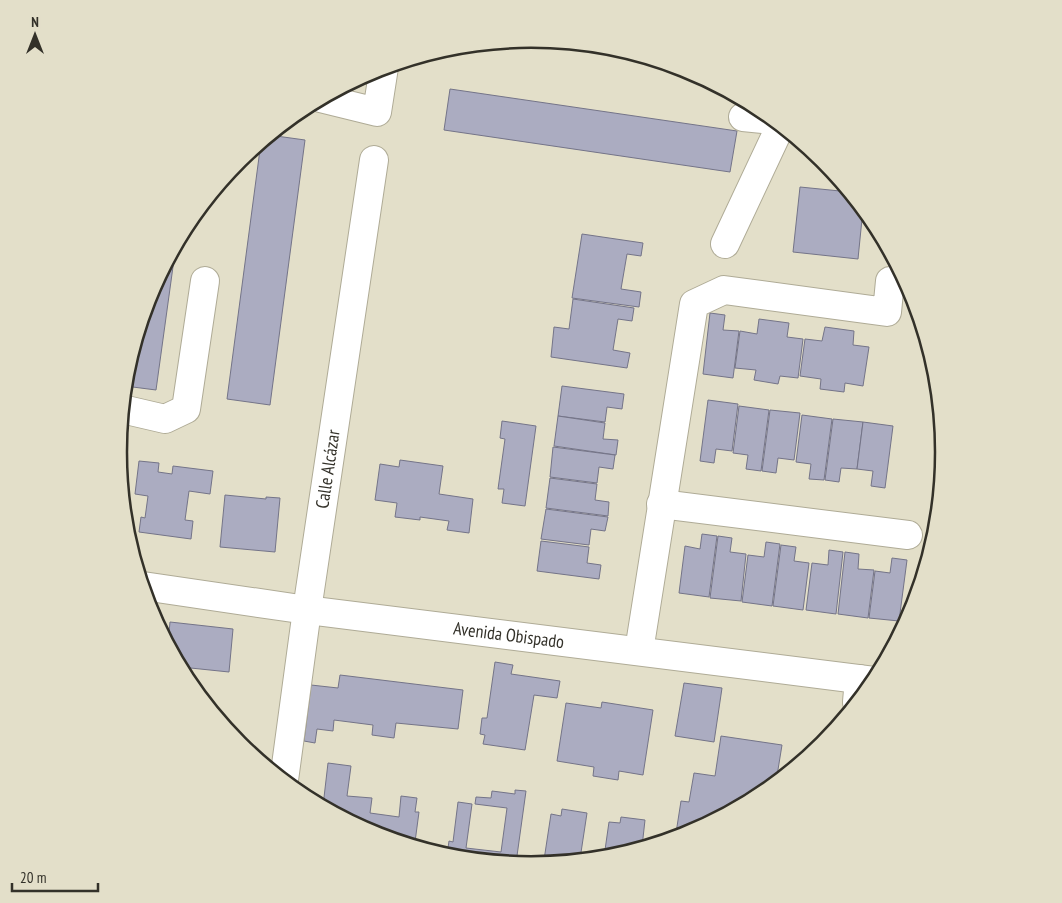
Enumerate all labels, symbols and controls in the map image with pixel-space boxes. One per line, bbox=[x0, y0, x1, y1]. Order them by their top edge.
north arrow bbox=[10, 10, 60, 60]
text: N bbox=[31, 13, 39, 31]
street label: Calle Alcázar bbox=[310, 428, 345, 510]
street label: Avenida Obispado bbox=[452, 616, 566, 653]
scale bar bbox=[12, 860, 99, 892]
text: 20 m bbox=[20, 868, 46, 887]

